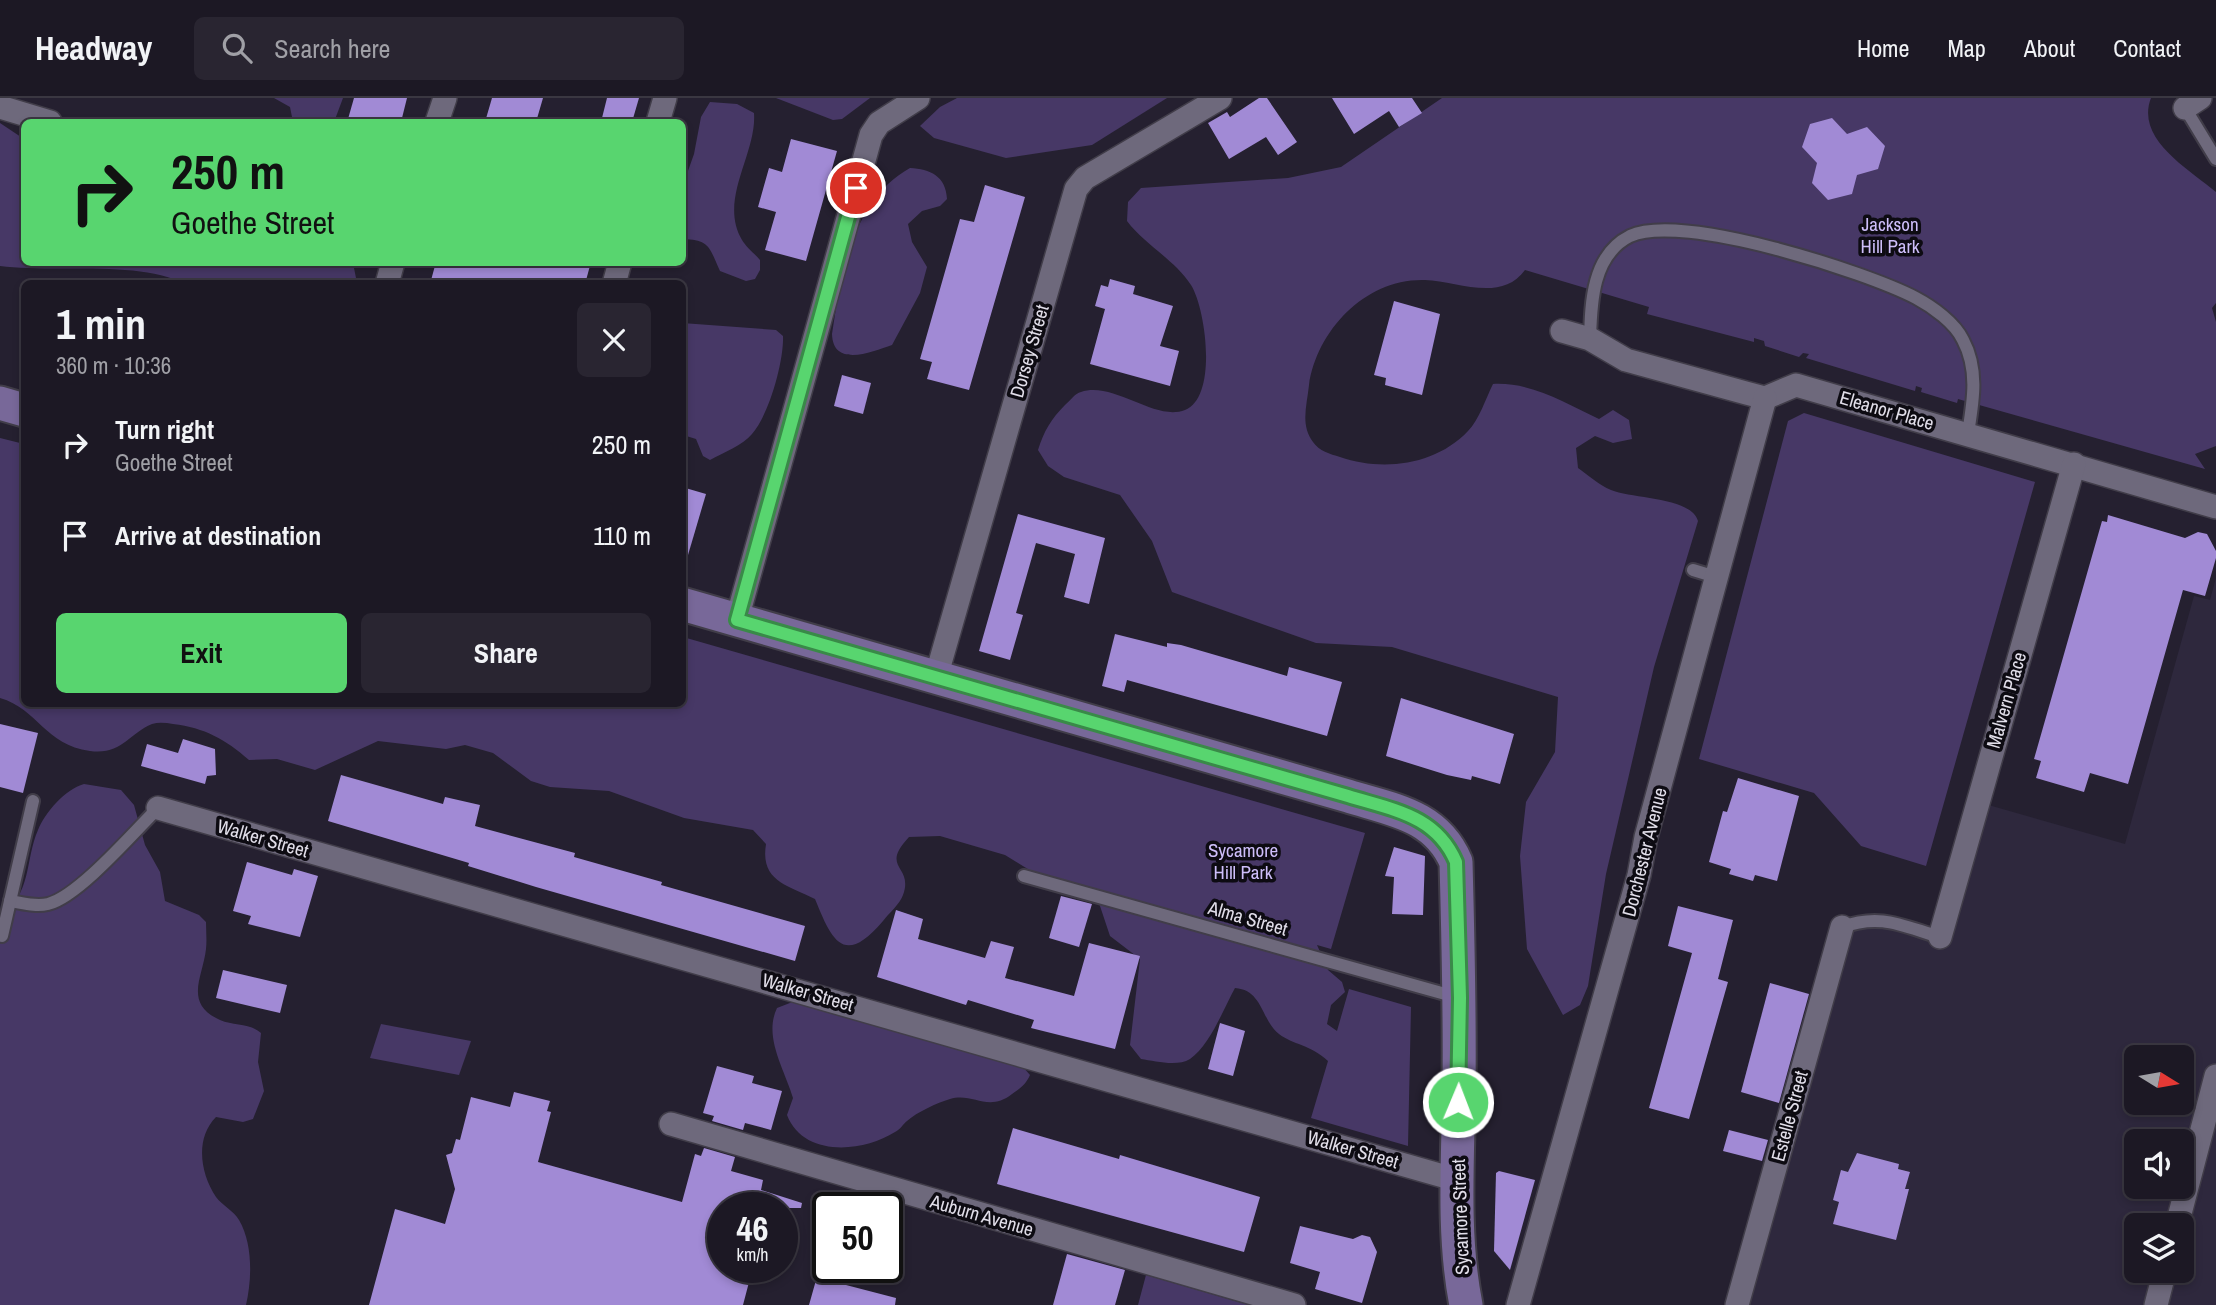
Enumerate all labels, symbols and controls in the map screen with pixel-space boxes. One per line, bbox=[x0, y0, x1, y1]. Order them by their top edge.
search box bbox=[194, 17, 684, 80]
text: Headway bbox=[35, 26, 152, 70]
icon: search bbox=[218, 29, 256, 67]
text: Search here bbox=[274, 31, 390, 66]
text: Home bbox=[1857, 32, 1909, 64]
text: Map bbox=[1947, 32, 1986, 64]
text: About bbox=[2024, 32, 2075, 64]
text: Contact bbox=[2113, 32, 2181, 64]
text: 250 m bbox=[171, 138, 285, 204]
icon: right bbox=[56, 147, 147, 238]
pin bbox=[826, 158, 886, 218]
icon: arrive bbox=[837, 169, 875, 207]
text: Goethe Street bbox=[171, 201, 334, 244]
park label: Jackson Hill Park bbox=[1861, 211, 1920, 259]
text: 1 min bbox=[56, 296, 146, 352]
street label: Dorsey Street bbox=[1003, 301, 1055, 400]
button: close bbox=[577, 303, 651, 377]
text: 360 m · 10:36 bbox=[56, 350, 171, 381]
street label: Eleanor Place bbox=[1837, 384, 1937, 436]
text: Turn right bbox=[115, 412, 214, 447]
icon: right bbox=[56, 426, 94, 464]
text: 250 m bbox=[592, 427, 651, 462]
text: Goethe Street bbox=[115, 447, 232, 478]
icon: arrive bbox=[56, 517, 94, 555]
text: Arrive at destination bbox=[115, 518, 321, 553]
text: 110 m bbox=[593, 518, 651, 553]
button: Exit bbox=[56, 613, 347, 693]
button: Share bbox=[361, 613, 651, 693]
street label: Malvern Place bbox=[1980, 649, 2032, 751]
street label: Dorchester Avenue bbox=[1615, 785, 1673, 919]
street label: Walker Street bbox=[214, 813, 312, 864]
park label: Sycamore Hill Park bbox=[1208, 837, 1278, 885]
street label: Alma Street bbox=[1204, 894, 1291, 942]
street label: Walker Street bbox=[759, 967, 857, 1018]
north arrow bbox=[2124, 1045, 2194, 1115]
map controls bbox=[2124, 1045, 2194, 1283]
position arrow bbox=[1421, 1065, 1495, 1139]
street label: Estelle Street bbox=[1764, 1067, 1814, 1164]
street label: Walker Street bbox=[1304, 1124, 1402, 1175]
button: sound bbox=[2124, 1129, 2194, 1199]
street label: Sycamore Street bbox=[1445, 1158, 1475, 1275]
street label: Auburn Avenue bbox=[926, 1188, 1037, 1242]
speed limit sign: 50 bbox=[812, 1192, 903, 1283]
text: 46 bbox=[737, 1205, 768, 1252]
button: layers bbox=[2124, 1213, 2194, 1283]
text: km/h bbox=[737, 1242, 769, 1267]

